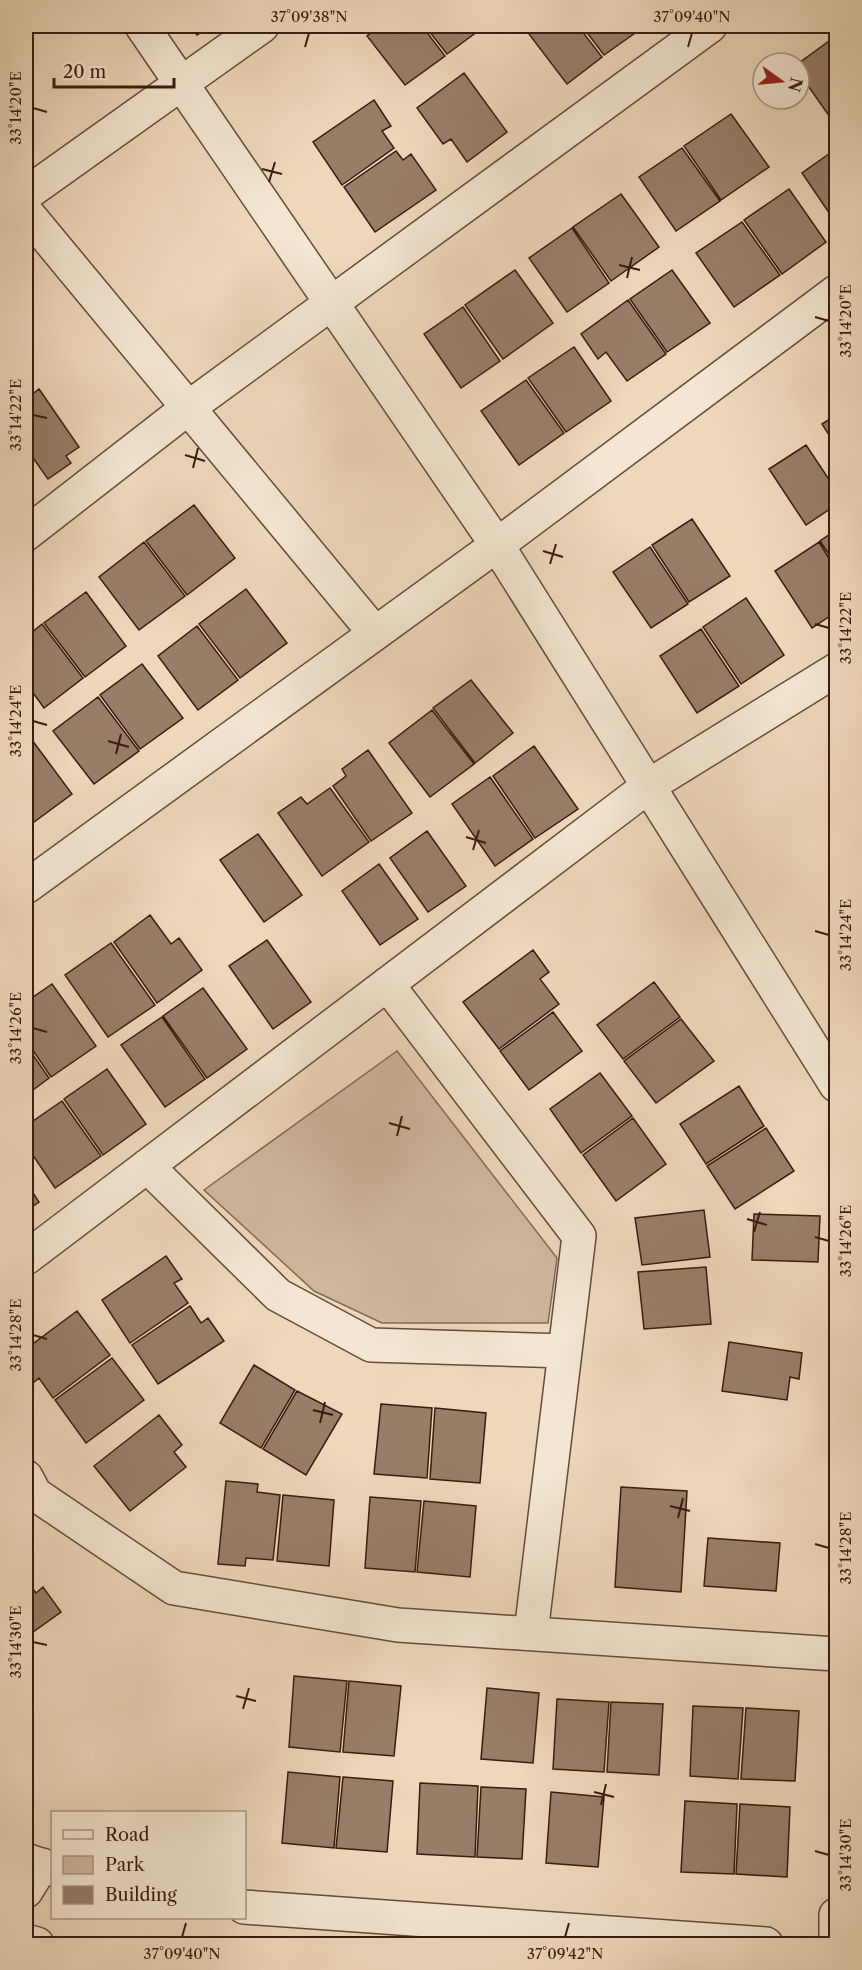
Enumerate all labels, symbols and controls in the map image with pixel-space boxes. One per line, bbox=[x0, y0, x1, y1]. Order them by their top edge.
text: 37°09'38"N bbox=[270, 7, 348, 26]
text: 37°09'40"N bbox=[653, 7, 731, 26]
scale bar bbox=[54, 51, 174, 89]
north arrow bbox=[751, 51, 811, 111]
text: 20 m bbox=[63, 61, 107, 83]
text: 33°14'20"E bbox=[6, 71, 25, 145]
text: N bbox=[784, 76, 807, 94]
text: 33°14'20"E bbox=[836, 284, 855, 358]
text: 33°14'22"E bbox=[6, 379, 25, 451]
text: 33°14'22"E bbox=[836, 592, 855, 664]
text: 33°14'24"E bbox=[6, 685, 25, 757]
text: 33°14'24"E bbox=[836, 899, 855, 971]
text: 33°14'26"E bbox=[6, 992, 25, 1064]
text: 33°14'26"E bbox=[836, 1205, 855, 1277]
text: 33°14'28"E bbox=[6, 1299, 25, 1371]
text: 33°14'28"E bbox=[836, 1512, 855, 1584]
text: 33°14'30"E bbox=[6, 1605, 25, 1679]
legend bbox=[51, 1811, 246, 1919]
text: 33°14'30"E bbox=[836, 1818, 855, 1892]
text: Road bbox=[105, 1824, 150, 1846]
text: Park bbox=[105, 1854, 146, 1876]
text: Building bbox=[105, 1884, 177, 1906]
text: 37°09'40"N bbox=[143, 1944, 221, 1963]
text: 37°09'42"N bbox=[527, 1944, 603, 1963]

